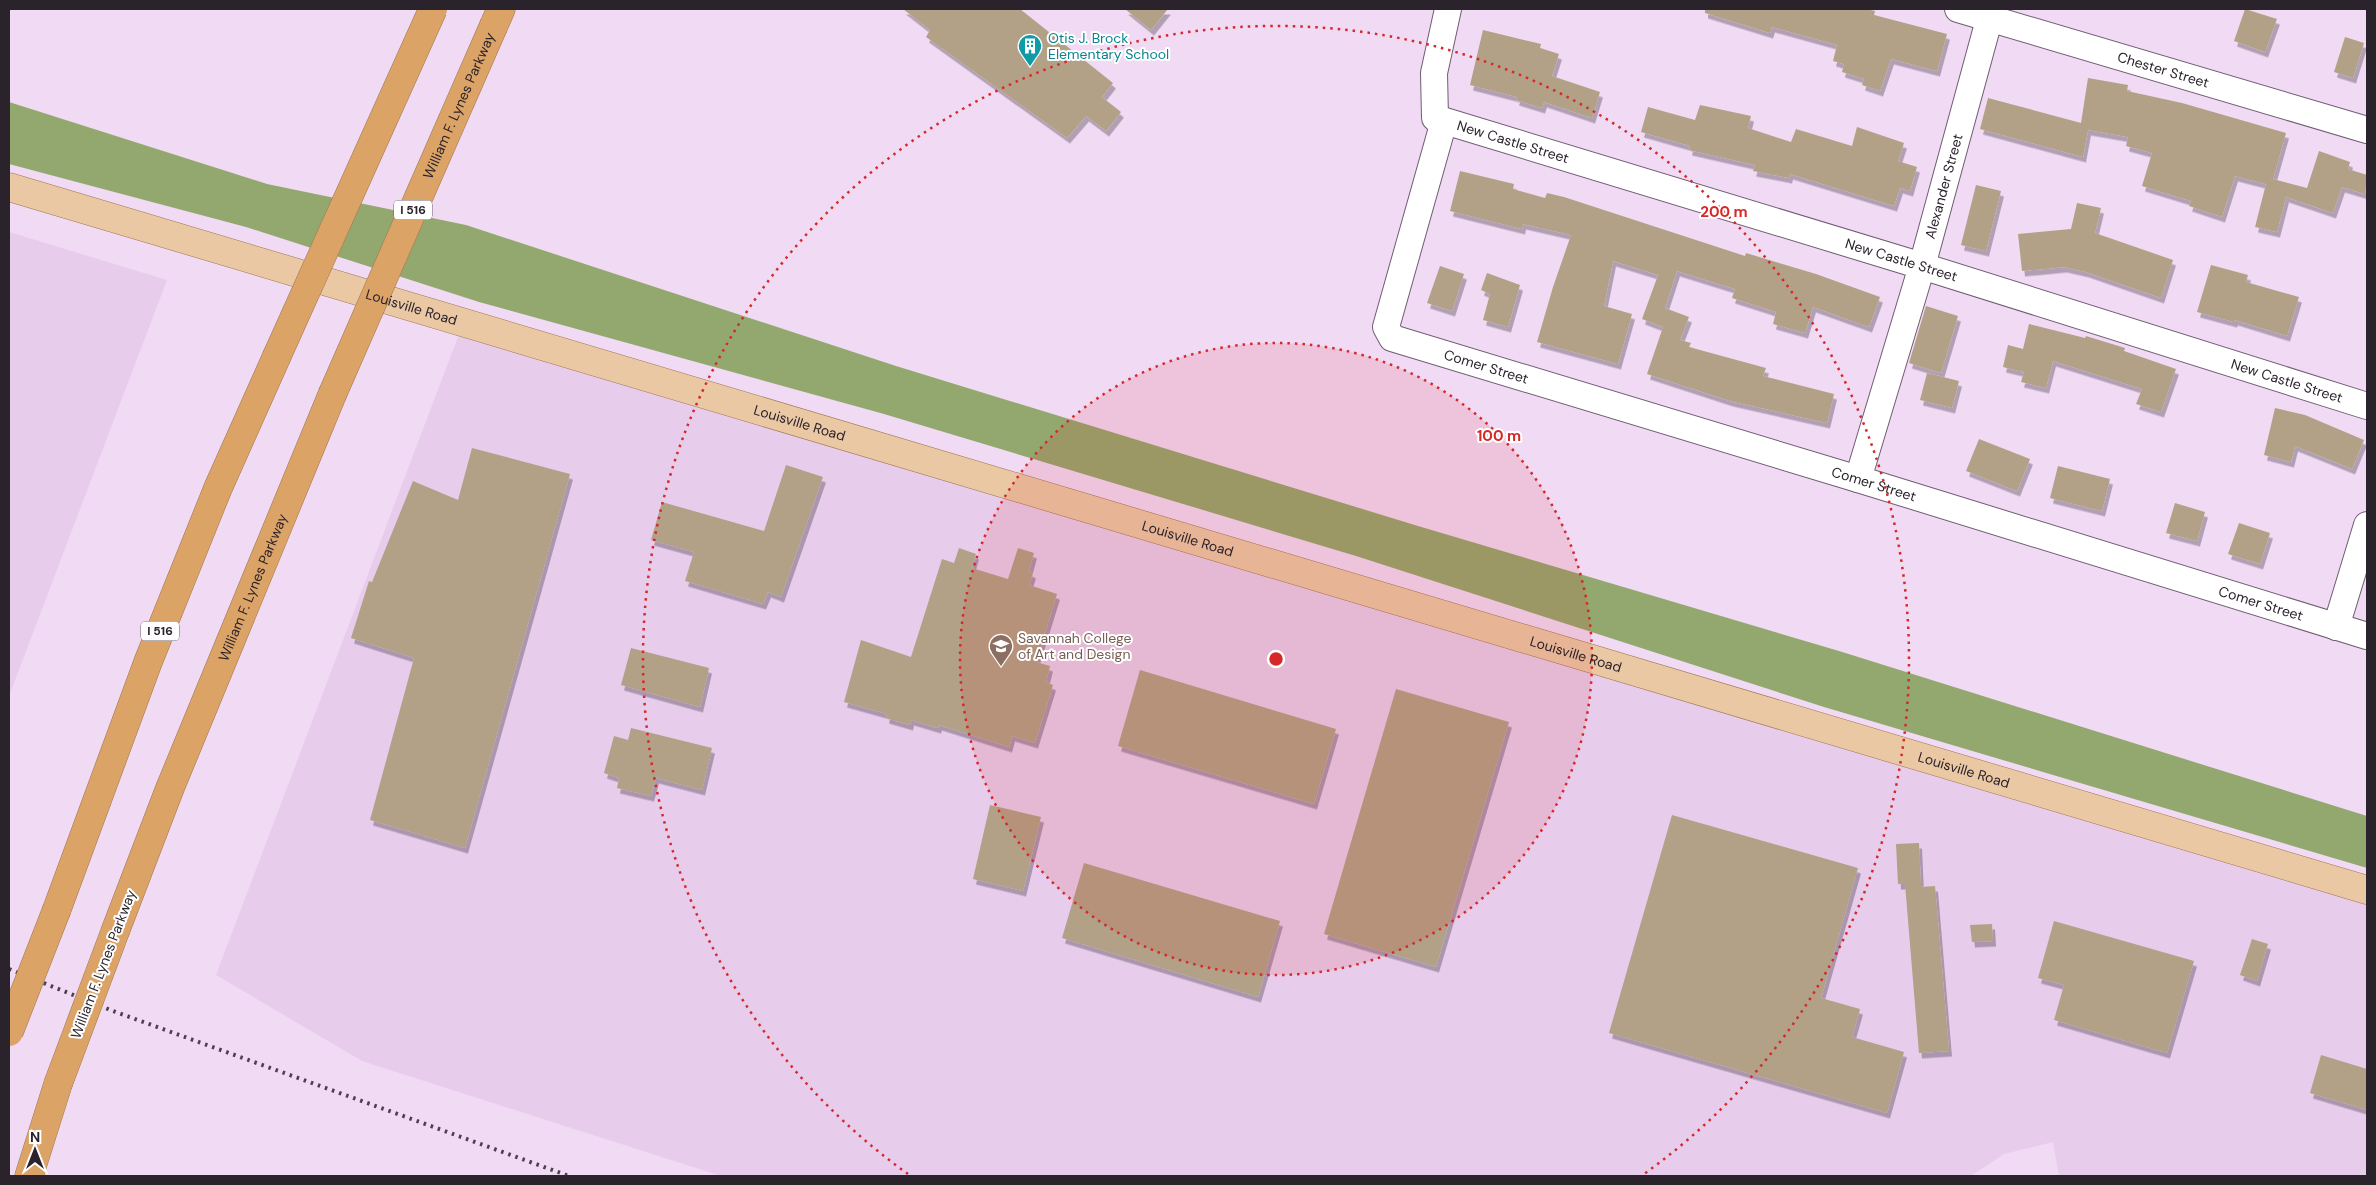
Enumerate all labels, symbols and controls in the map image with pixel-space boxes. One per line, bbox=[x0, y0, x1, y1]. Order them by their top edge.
street label: William F. Lynes Parkway bbox=[419, 29, 499, 182]
place label: Otis J. Brock Elementary School bbox=[1048, 29, 1169, 63]
building icon: Otis J. Brock Elementary School bbox=[1017, 33, 1043, 67]
street label: Chester Street bbox=[2115, 48, 2211, 92]
street label: New Castle Street bbox=[1455, 116, 1571, 167]
street label: Alexander Street bbox=[1921, 132, 1967, 241]
road number: I 516 bbox=[394, 200, 432, 220]
text: 200 m bbox=[1700, 202, 1748, 222]
street label: New Castle Street bbox=[1843, 234, 1960, 286]
street label: Louisville Road bbox=[363, 285, 459, 329]
street label: Comer Street bbox=[1442, 345, 1531, 388]
street label: New Castle Street bbox=[2229, 355, 2345, 407]
street label: Louisville Road bbox=[752, 401, 848, 445]
text: 100 m bbox=[1477, 426, 1521, 446]
street label: Comer Street bbox=[1829, 463, 1918, 505]
street label: William F. Lynes Parkway bbox=[214, 511, 291, 664]
street label: Louisville Road bbox=[1140, 516, 1236, 561]
street label: Comer Street bbox=[2216, 582, 2305, 625]
road number: I 516 bbox=[141, 622, 179, 640]
place label: Savannah College of Art and Design bbox=[1018, 629, 1132, 663]
street label: Louisville Road bbox=[1528, 632, 1624, 676]
school or university icon: Savannah College of Art and Design bbox=[988, 633, 1014, 667]
centre of rings bbox=[1267, 650, 1285, 668]
street label: Louisville Road bbox=[1916, 748, 2012, 792]
street label: William F. Lynes Parkway bbox=[66, 887, 140, 1041]
north arrow bbox=[10, 1125, 60, 1175]
text: N bbox=[30, 1128, 40, 1146]

